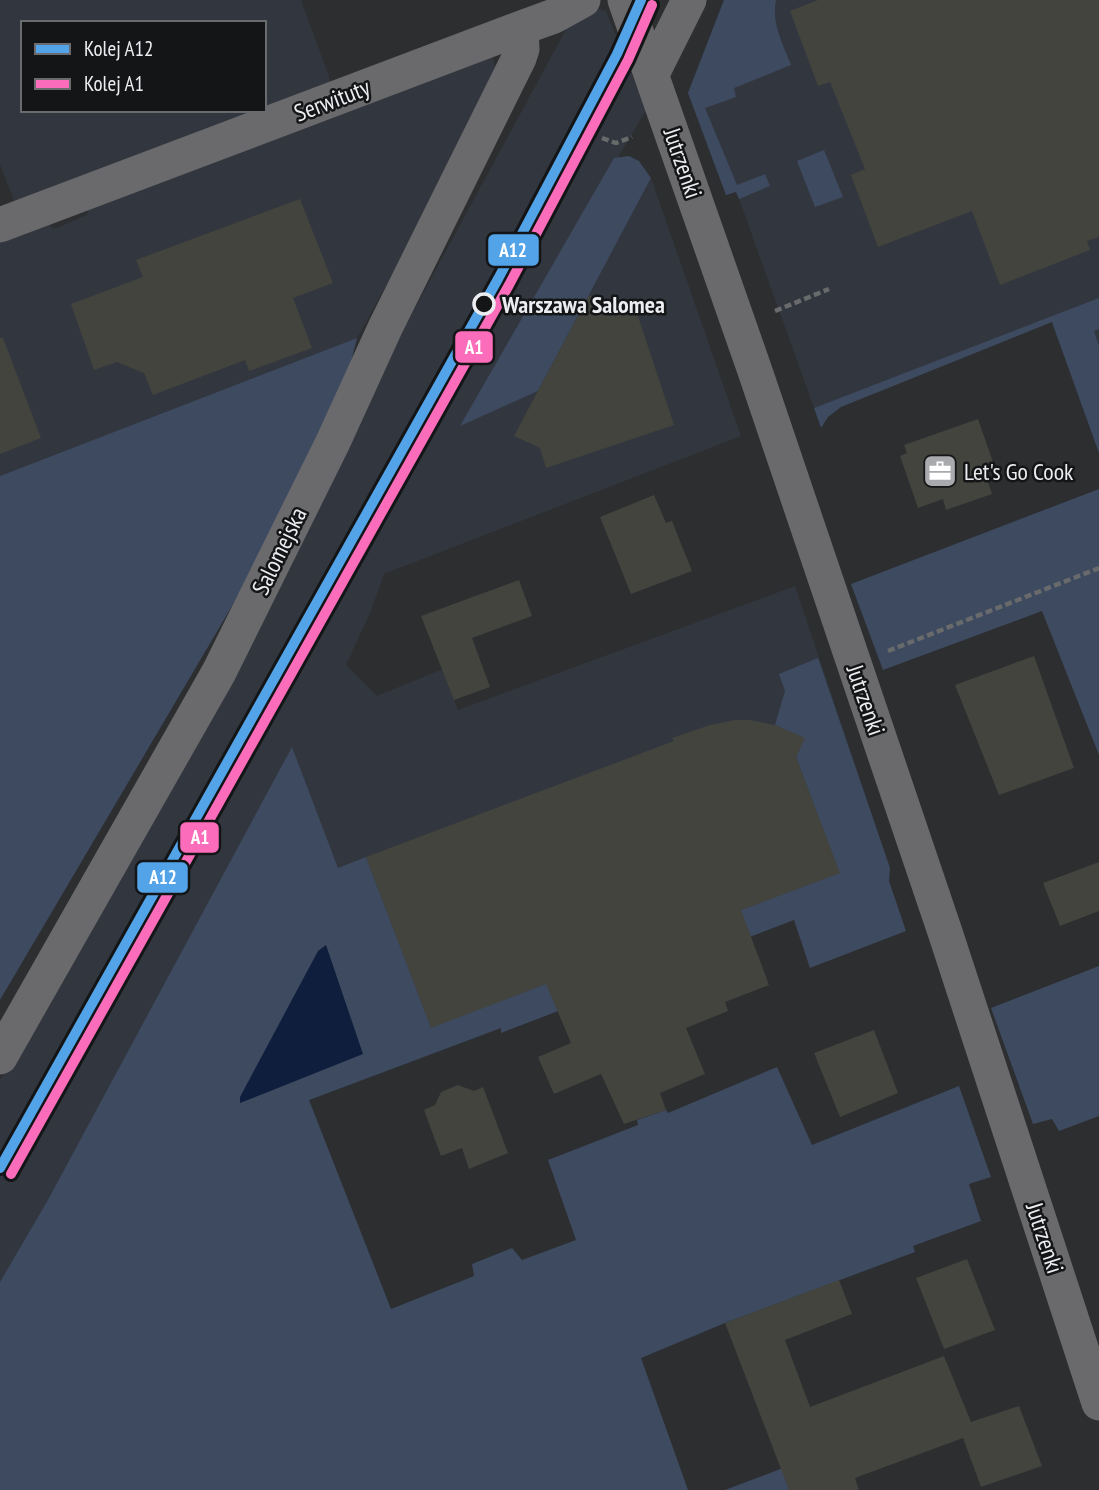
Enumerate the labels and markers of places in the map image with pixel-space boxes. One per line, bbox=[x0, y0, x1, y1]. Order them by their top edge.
place label: Warszawa Salomea bbox=[501, 289, 665, 320]
marker: Warszawa Salomea bbox=[473, 293, 495, 315]
office icon: Let's Go Cook bbox=[921, 452, 959, 490]
place label: Let's Go Cook bbox=[964, 456, 1074, 487]

